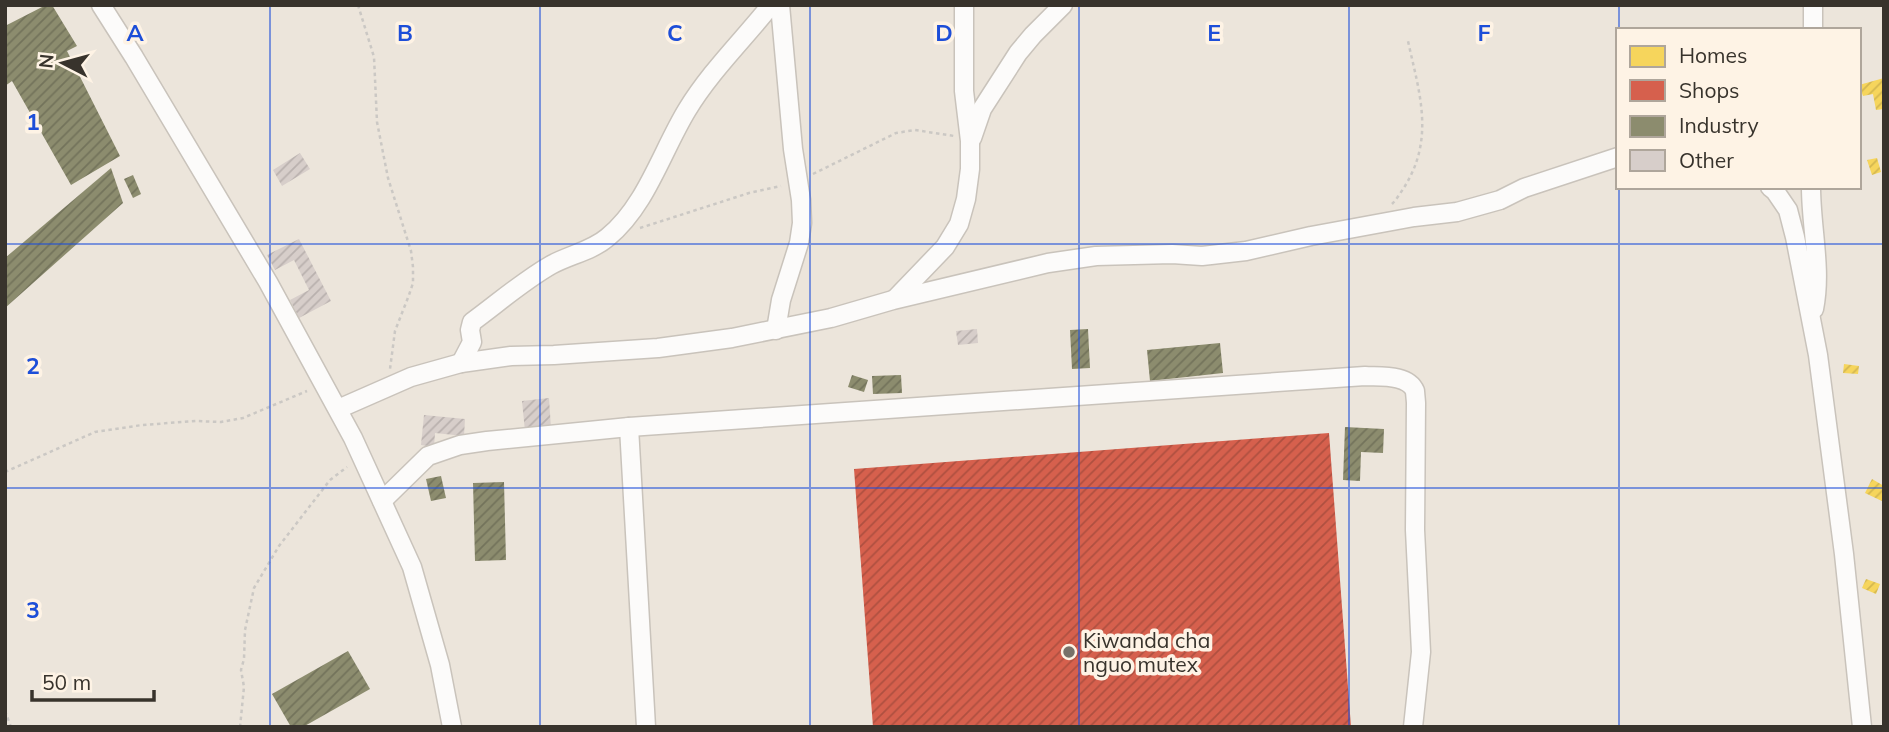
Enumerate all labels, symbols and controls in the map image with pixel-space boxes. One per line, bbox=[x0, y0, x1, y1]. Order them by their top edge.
text: A bbox=[126, 18, 144, 47]
text: B bbox=[397, 18, 413, 47]
text: C bbox=[667, 18, 683, 47]
text: D bbox=[935, 18, 953, 47]
text: E bbox=[1207, 18, 1221, 47]
text: F bbox=[1477, 18, 1491, 47]
north arrow bbox=[28, 28, 98, 98]
legend bbox=[1616, 28, 1861, 189]
text: Homes bbox=[1679, 42, 1747, 68]
text: N bbox=[33, 53, 59, 70]
text: Shops bbox=[1679, 77, 1739, 103]
text: 1 bbox=[26, 107, 40, 136]
text: Industry bbox=[1679, 112, 1759, 138]
text: Other bbox=[1679, 147, 1734, 173]
text: 2 bbox=[26, 351, 40, 380]
text: 3 bbox=[26, 595, 40, 624]
place label: Kiwanda cha nguo mutex bbox=[1083, 627, 1210, 677]
marker: Kiwanda cha nguo mutex bbox=[1061, 644, 1077, 660]
scale bar bbox=[32, 658, 154, 702]
text: 50 m bbox=[42, 669, 91, 695]

